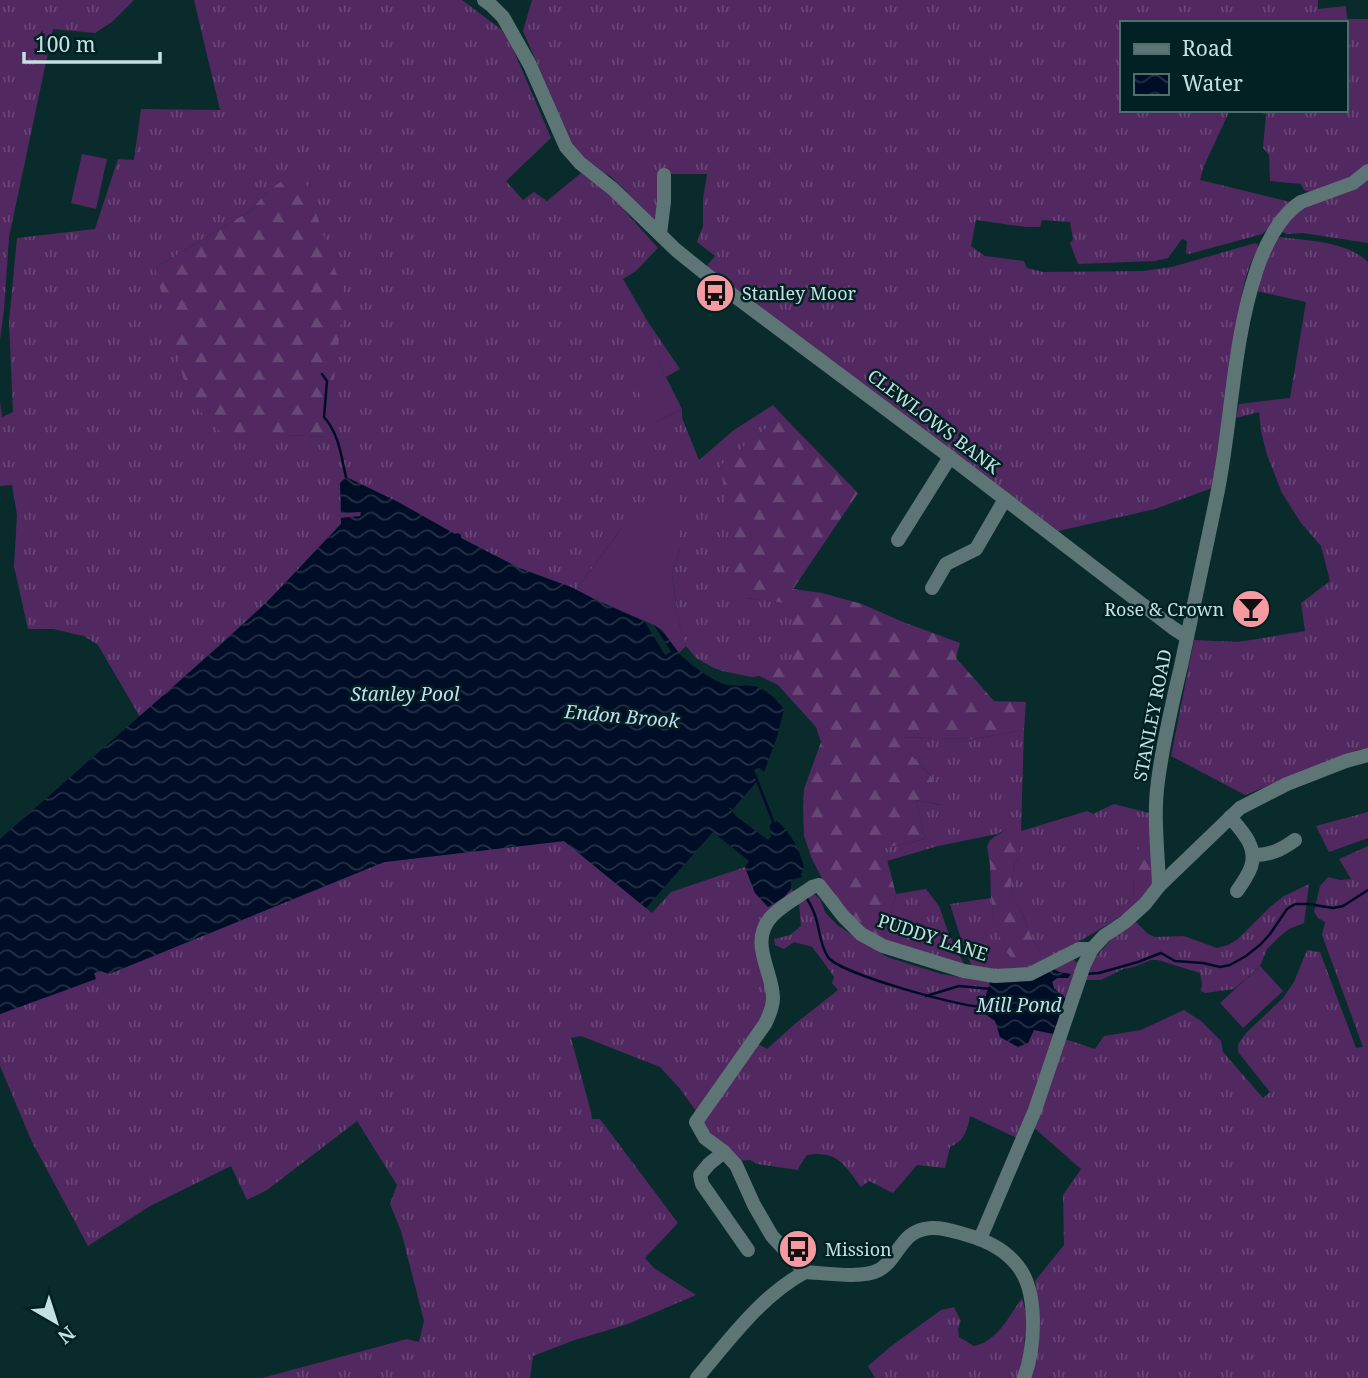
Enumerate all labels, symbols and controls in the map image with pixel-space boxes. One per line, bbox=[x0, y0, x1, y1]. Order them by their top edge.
scale bar bbox=[24, 21, 161, 65]
legend bbox=[1120, 21, 1347, 112]
text: 100 m bbox=[35, 30, 96, 58]
text: Road bbox=[1182, 34, 1233, 62]
text: Water bbox=[1182, 69, 1243, 97]
bus stop icon: Stanley Moor bbox=[694, 272, 736, 314]
place label: Stanley Moor bbox=[742, 281, 857, 305]
street label: CLEWLOWS BANK bbox=[863, 363, 1005, 479]
bar icon: Rose & Crown bbox=[1230, 588, 1272, 630]
place label: Rose & Crown bbox=[1104, 597, 1224, 621]
street label: STANLEY ROAD bbox=[1127, 647, 1177, 783]
water label: Stanley Pool bbox=[350, 681, 460, 707]
water label: Endon Brook bbox=[563, 698, 682, 734]
street label: PUDDY LANE bbox=[875, 908, 991, 966]
water label: Mill Pond bbox=[975, 992, 1063, 1018]
bus stop icon: Mission bbox=[777, 1228, 819, 1270]
place label: Mission bbox=[825, 1237, 892, 1261]
north arrow bbox=[21, 1287, 91, 1357]
text: N bbox=[53, 1320, 81, 1350]

